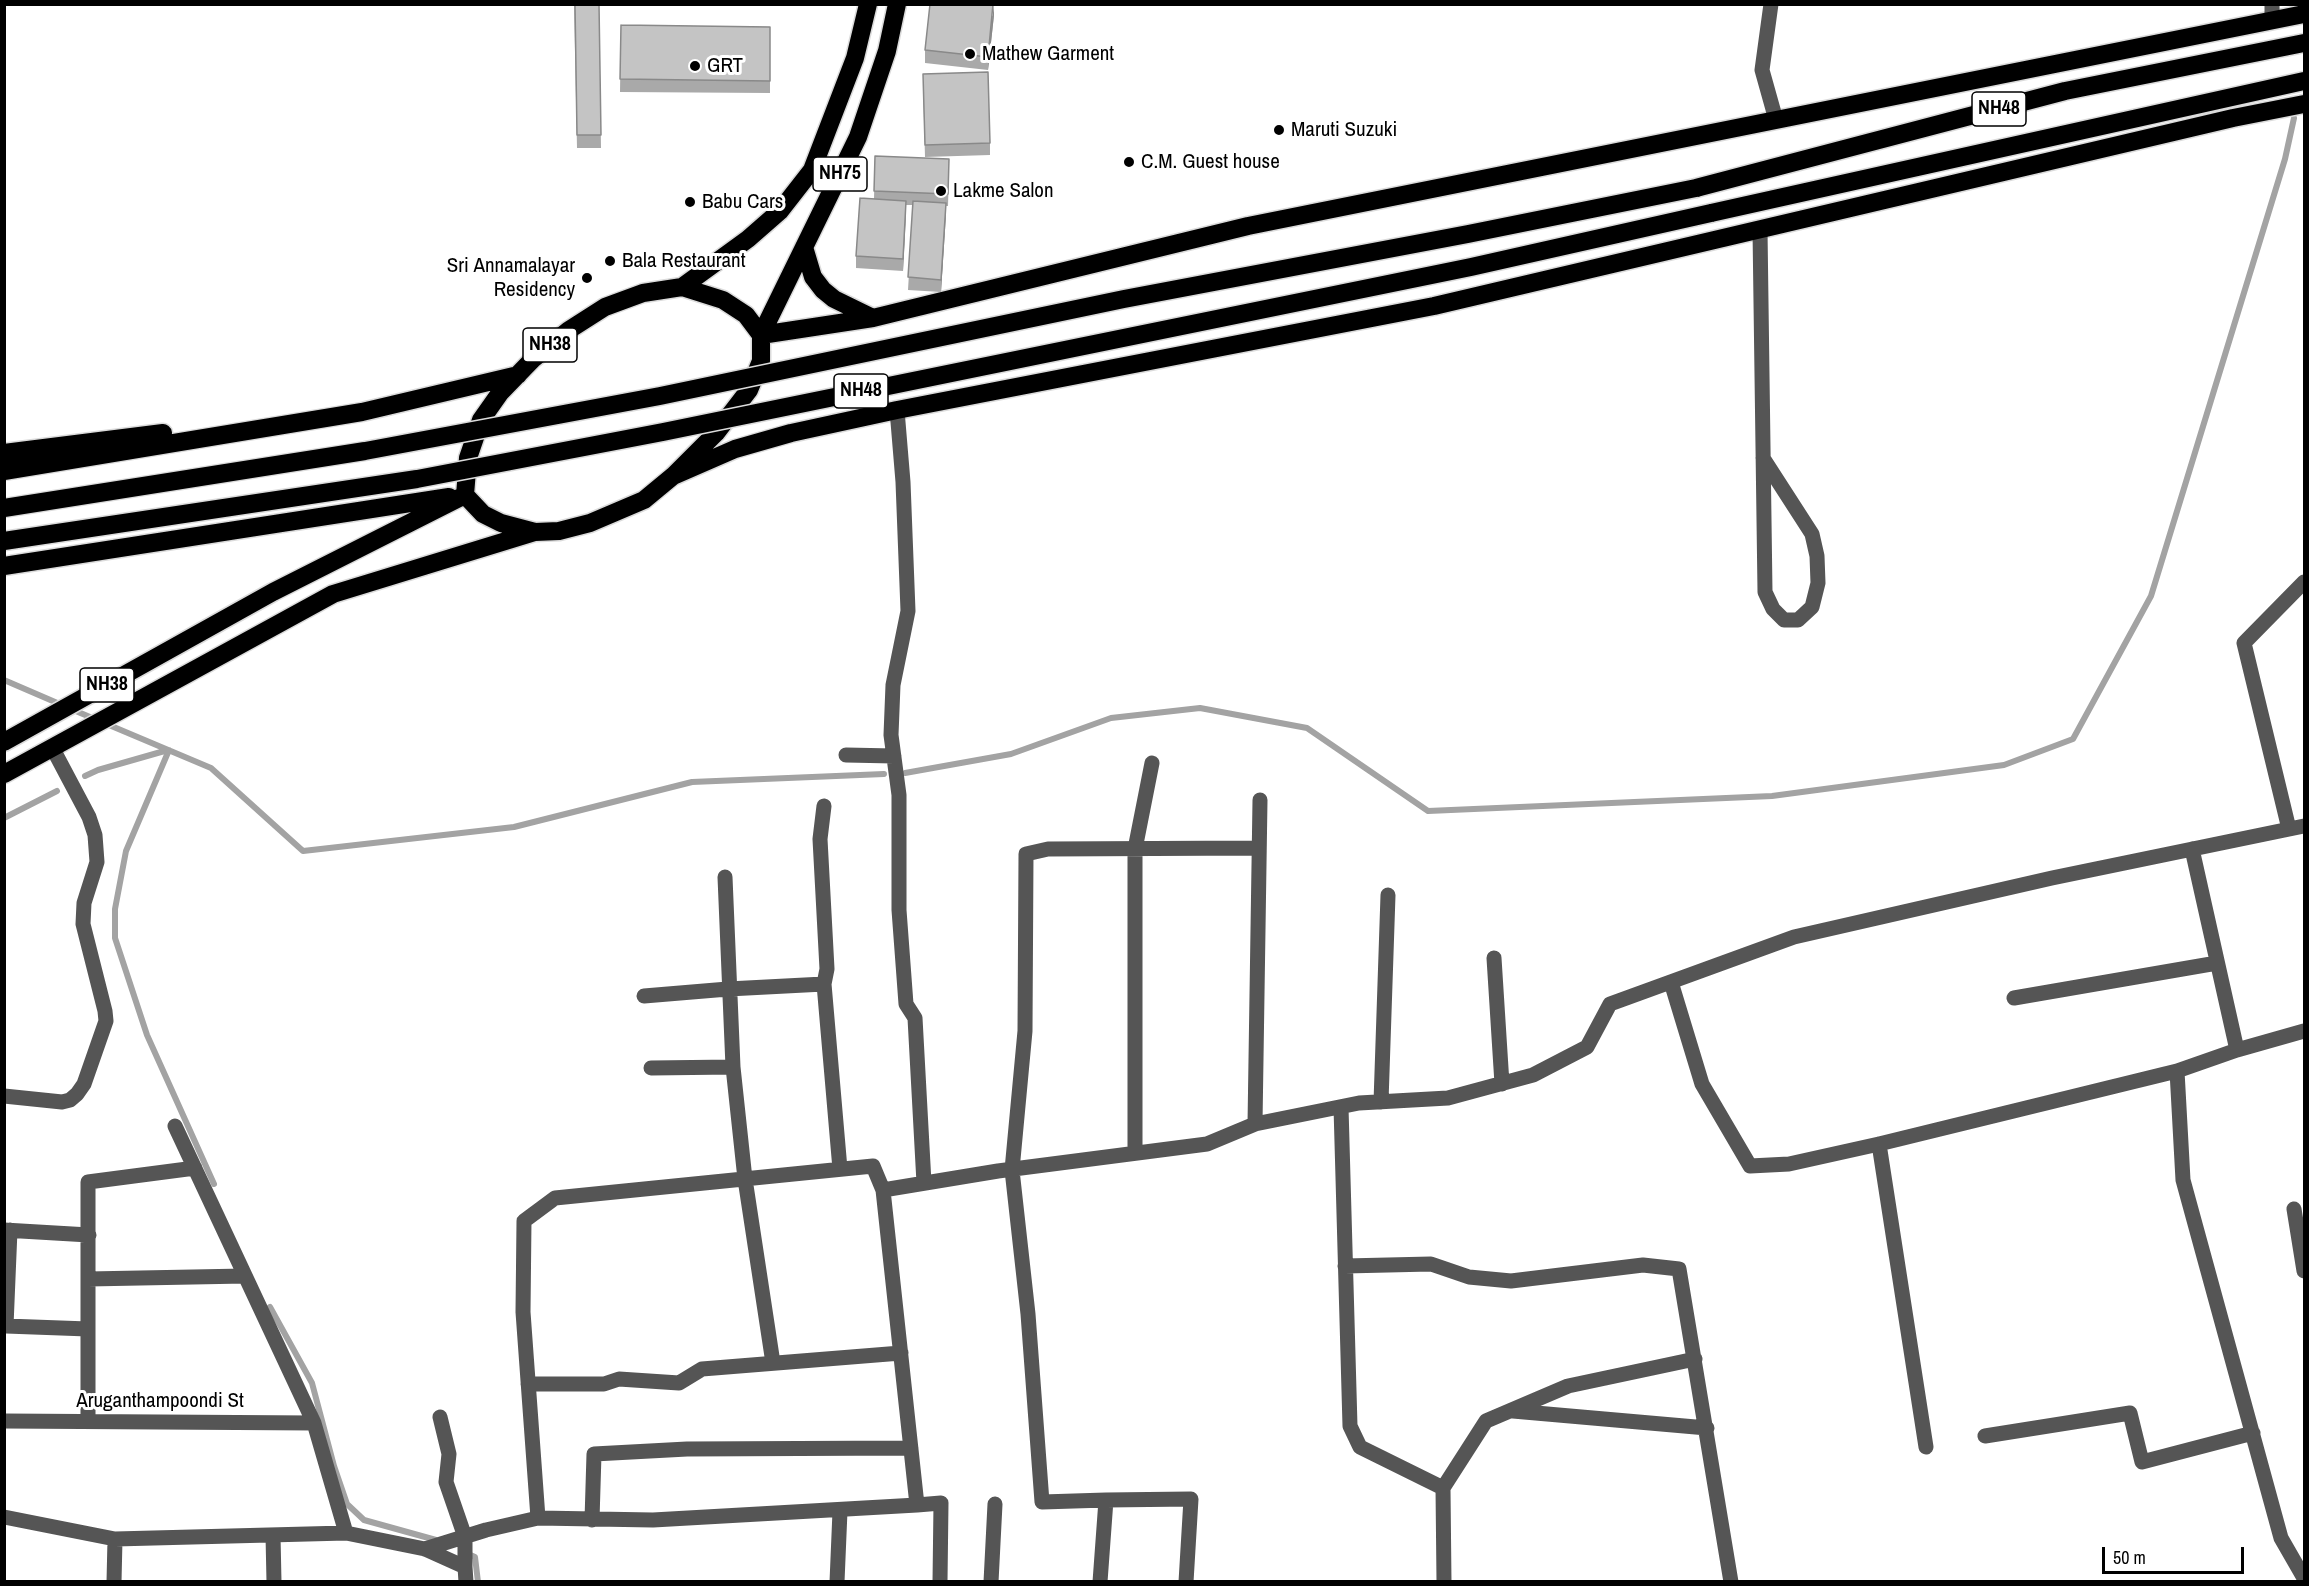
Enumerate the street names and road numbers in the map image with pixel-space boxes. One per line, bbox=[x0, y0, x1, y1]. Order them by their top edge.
road number: NH48 bbox=[1972, 92, 2026, 126]
road number: NH75 bbox=[813, 157, 867, 191]
road number: NH38 bbox=[523, 328, 577, 362]
road number: NH48 bbox=[834, 374, 888, 408]
road number: NH38 bbox=[80, 668, 134, 702]
street label: Aruganthampoondi St bbox=[76, 1388, 244, 1414]

